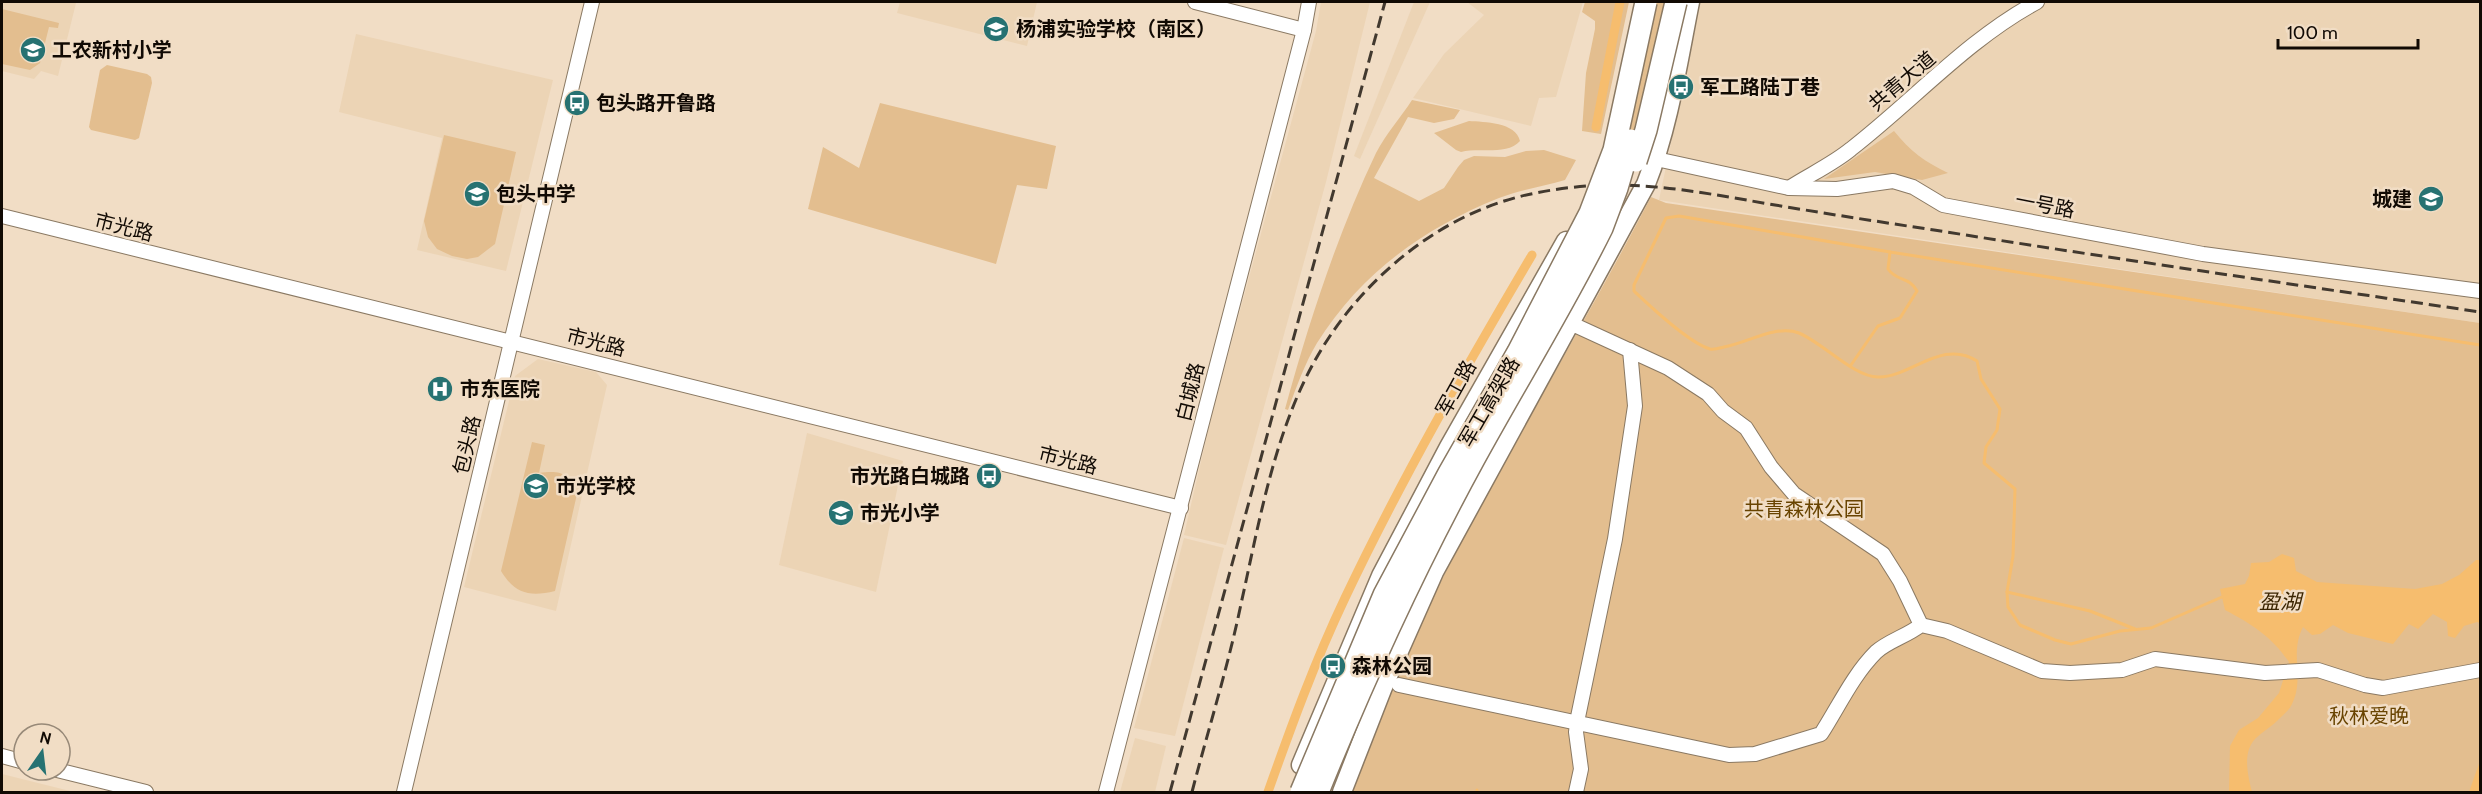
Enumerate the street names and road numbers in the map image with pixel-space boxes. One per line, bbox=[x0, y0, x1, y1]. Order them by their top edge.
street label: 共青大道 bbox=[1864, 46, 1940, 116]
street label: 一号路 bbox=[2013, 187, 2077, 223]
street label: 市光路 bbox=[92, 208, 156, 246]
street label: 市光路 bbox=[564, 323, 628, 361]
street label: 军工高架路 bbox=[1454, 353, 1524, 451]
street label: 军工路 bbox=[1431, 356, 1481, 420]
street label: 白城路 bbox=[1171, 360, 1209, 424]
street label: 包头路 bbox=[449, 413, 485, 477]
street label: 市光路 bbox=[1036, 441, 1100, 479]

